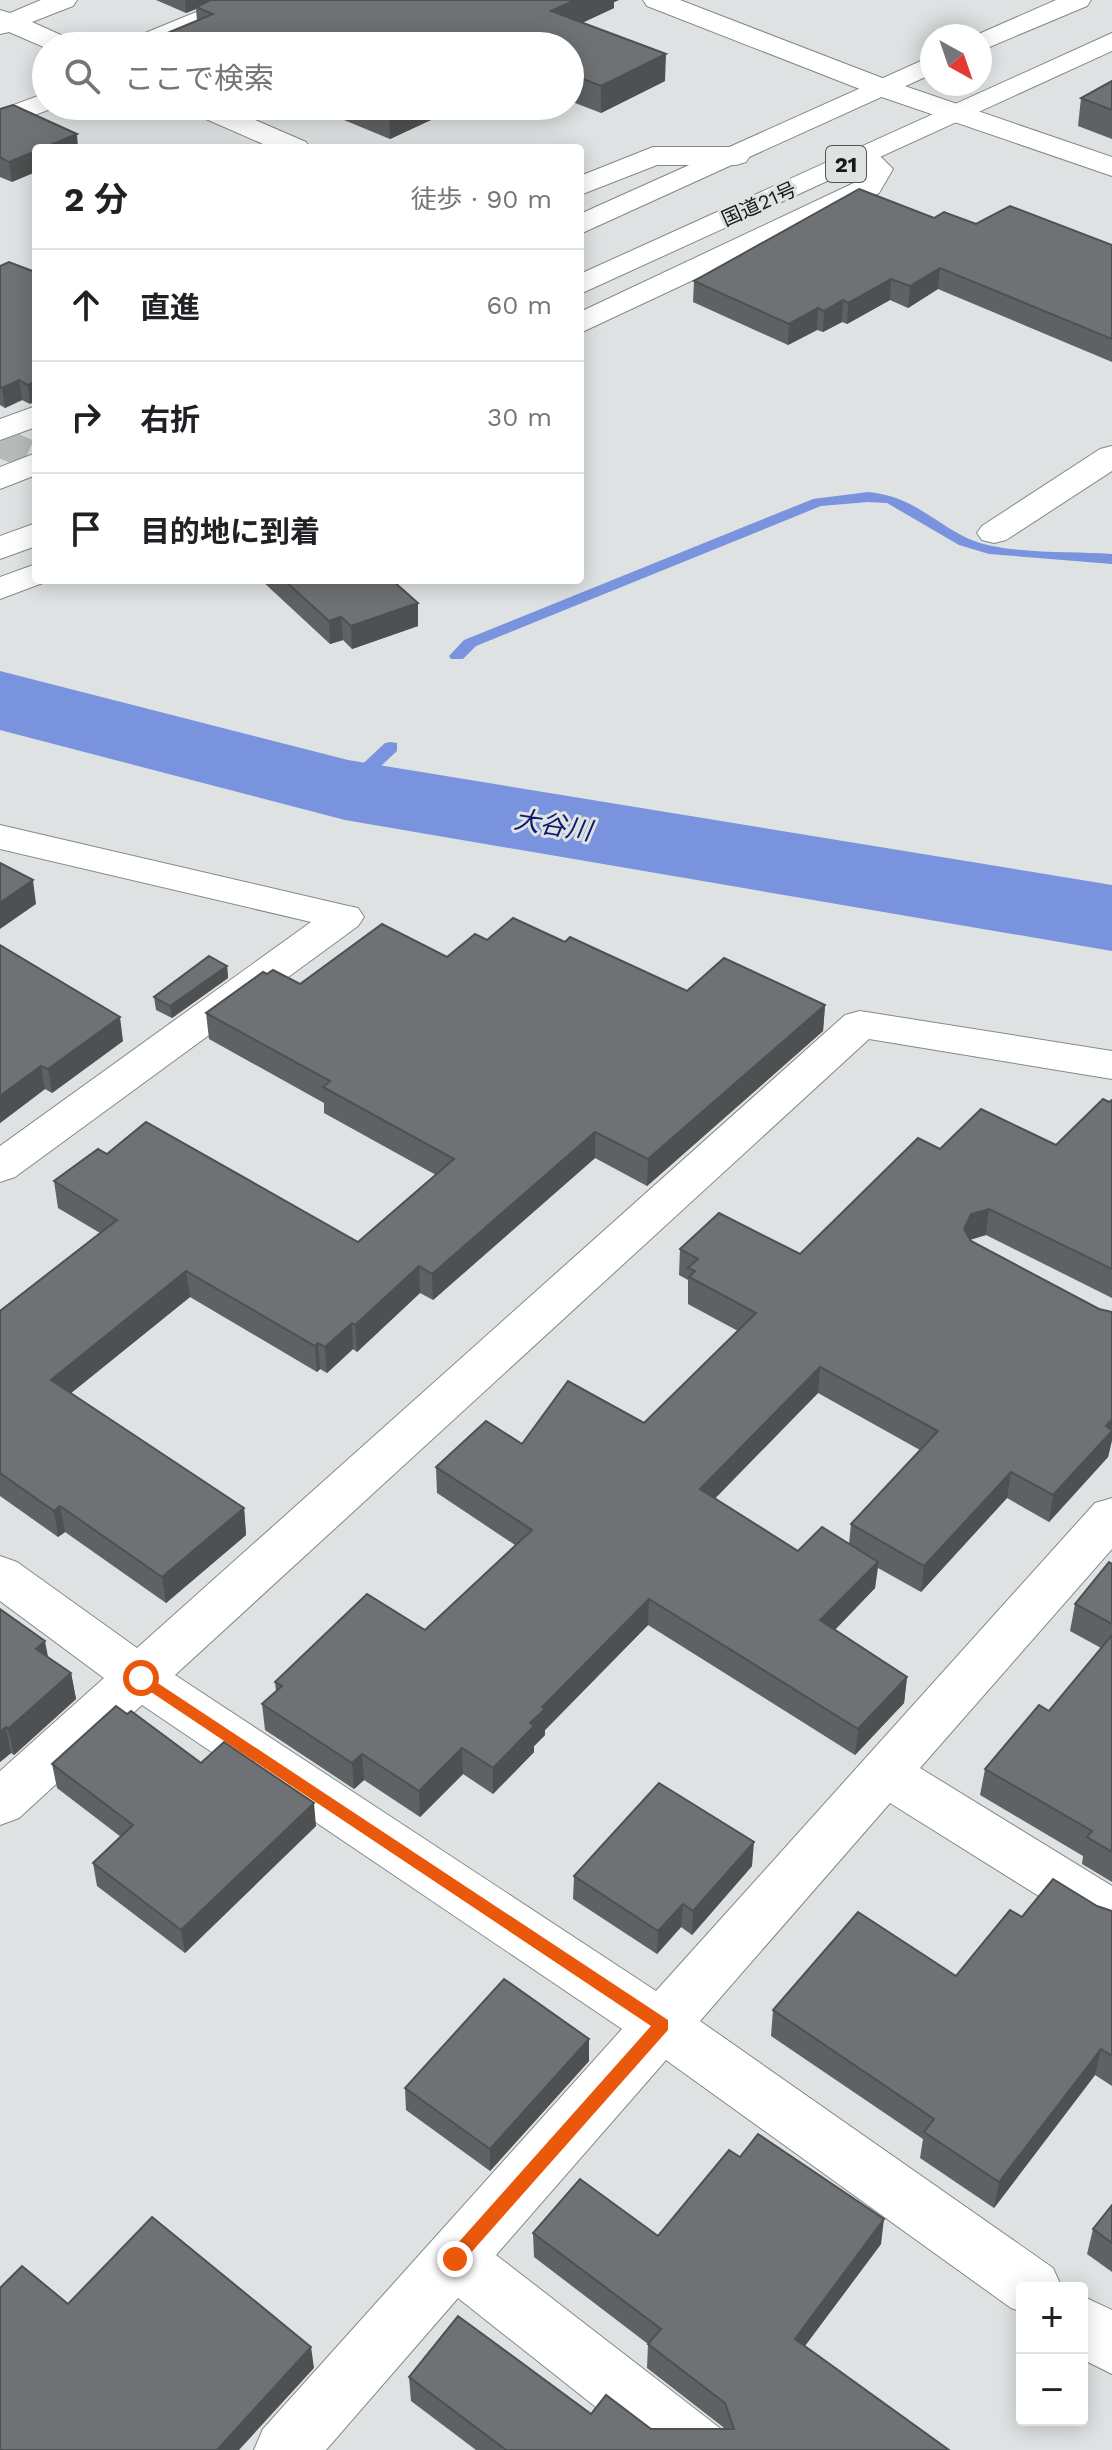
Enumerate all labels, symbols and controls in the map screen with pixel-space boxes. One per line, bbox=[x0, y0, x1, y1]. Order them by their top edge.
north arrow bbox=[920, 24, 992, 96]
search box bbox=[32, 32, 584, 120]
icon: search bbox=[60, 54, 104, 98]
text: ここで検索 bbox=[124, 61, 274, 96]
road number: 21 bbox=[826, 146, 866, 182]
street label: 国道21号 bbox=[718, 177, 800, 231]
text: 2 分 bbox=[64, 179, 128, 219]
text: 徒歩 · 90 m bbox=[411, 184, 552, 214]
icon: ahead bbox=[64, 283, 108, 327]
text: 直進 bbox=[140, 290, 200, 325]
text: 60 m bbox=[486, 290, 552, 320]
icon: right bbox=[64, 395, 108, 439]
text: 右折 bbox=[140, 402, 200, 437]
text: 30 m bbox=[487, 402, 552, 432]
icon: arrive bbox=[64, 507, 108, 551]
text: 目的地に到着 bbox=[140, 514, 320, 549]
water label: 大谷川 bbox=[512, 804, 597, 846]
route start bbox=[123, 1660, 159, 1696]
route end bbox=[437, 2241, 473, 2277]
map controls bbox=[1016, 2282, 1088, 2426]
button: + bbox=[1016, 2282, 1088, 2354]
button: − bbox=[1016, 2354, 1088, 2426]

